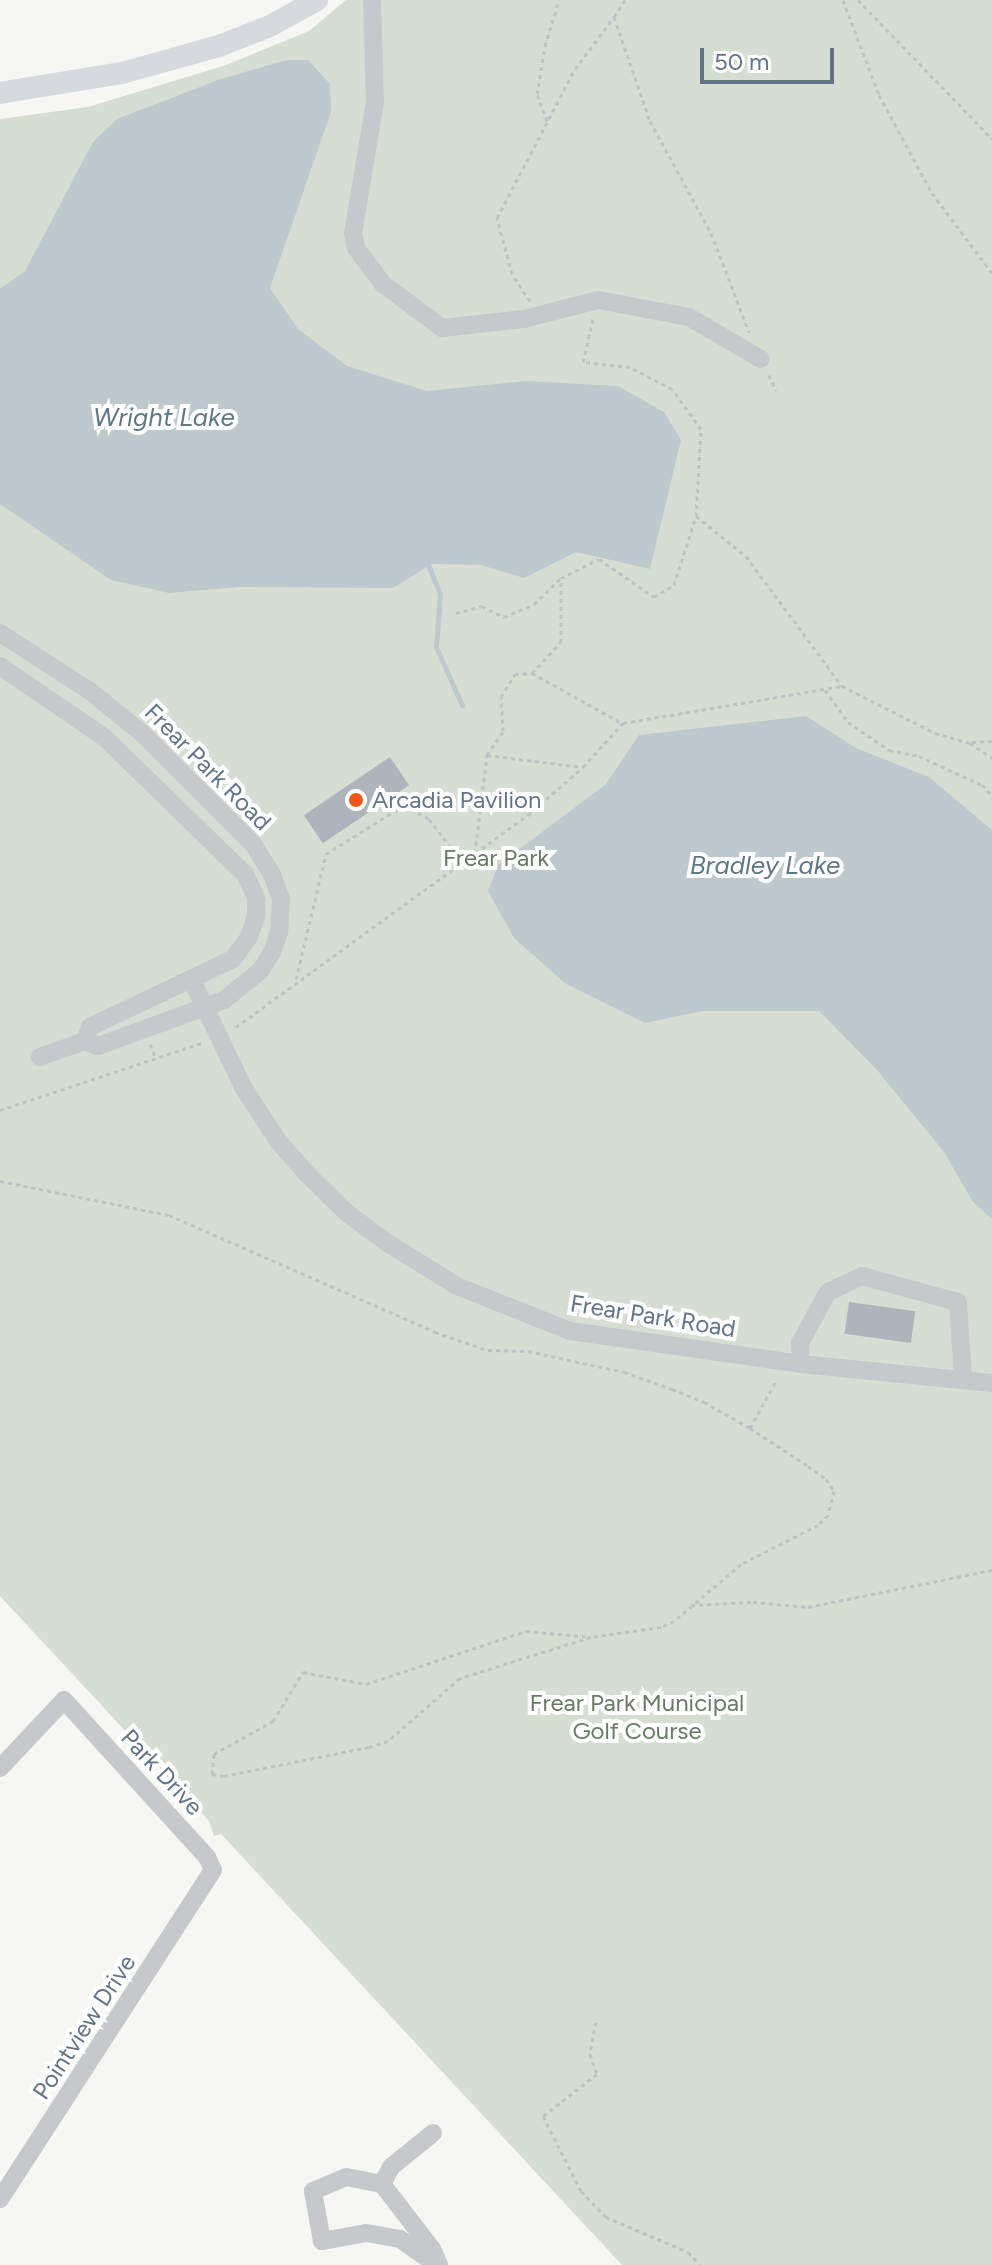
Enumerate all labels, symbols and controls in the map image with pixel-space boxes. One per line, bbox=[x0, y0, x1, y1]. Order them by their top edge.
scale bar bbox=[704, 32, 838, 82]
text: 50 m bbox=[714, 47, 770, 76]
water label: Wright Lake bbox=[93, 402, 235, 434]
street label: Frear Park Road bbox=[139, 698, 277, 836]
place label: Arcadia Pavilion bbox=[372, 786, 541, 814]
marker: Arcadia Pavilion bbox=[347, 791, 365, 809]
park label: Frear Park bbox=[443, 844, 549, 872]
water label: Bradley Lake bbox=[690, 850, 840, 882]
street label: Frear Park Road bbox=[568, 1289, 738, 1343]
park label: Frear Park Municipal Golf Course bbox=[530, 1689, 744, 1745]
street label: Park Drive bbox=[115, 1723, 209, 1821]
street label: Pointview Drive bbox=[27, 1949, 141, 2105]

